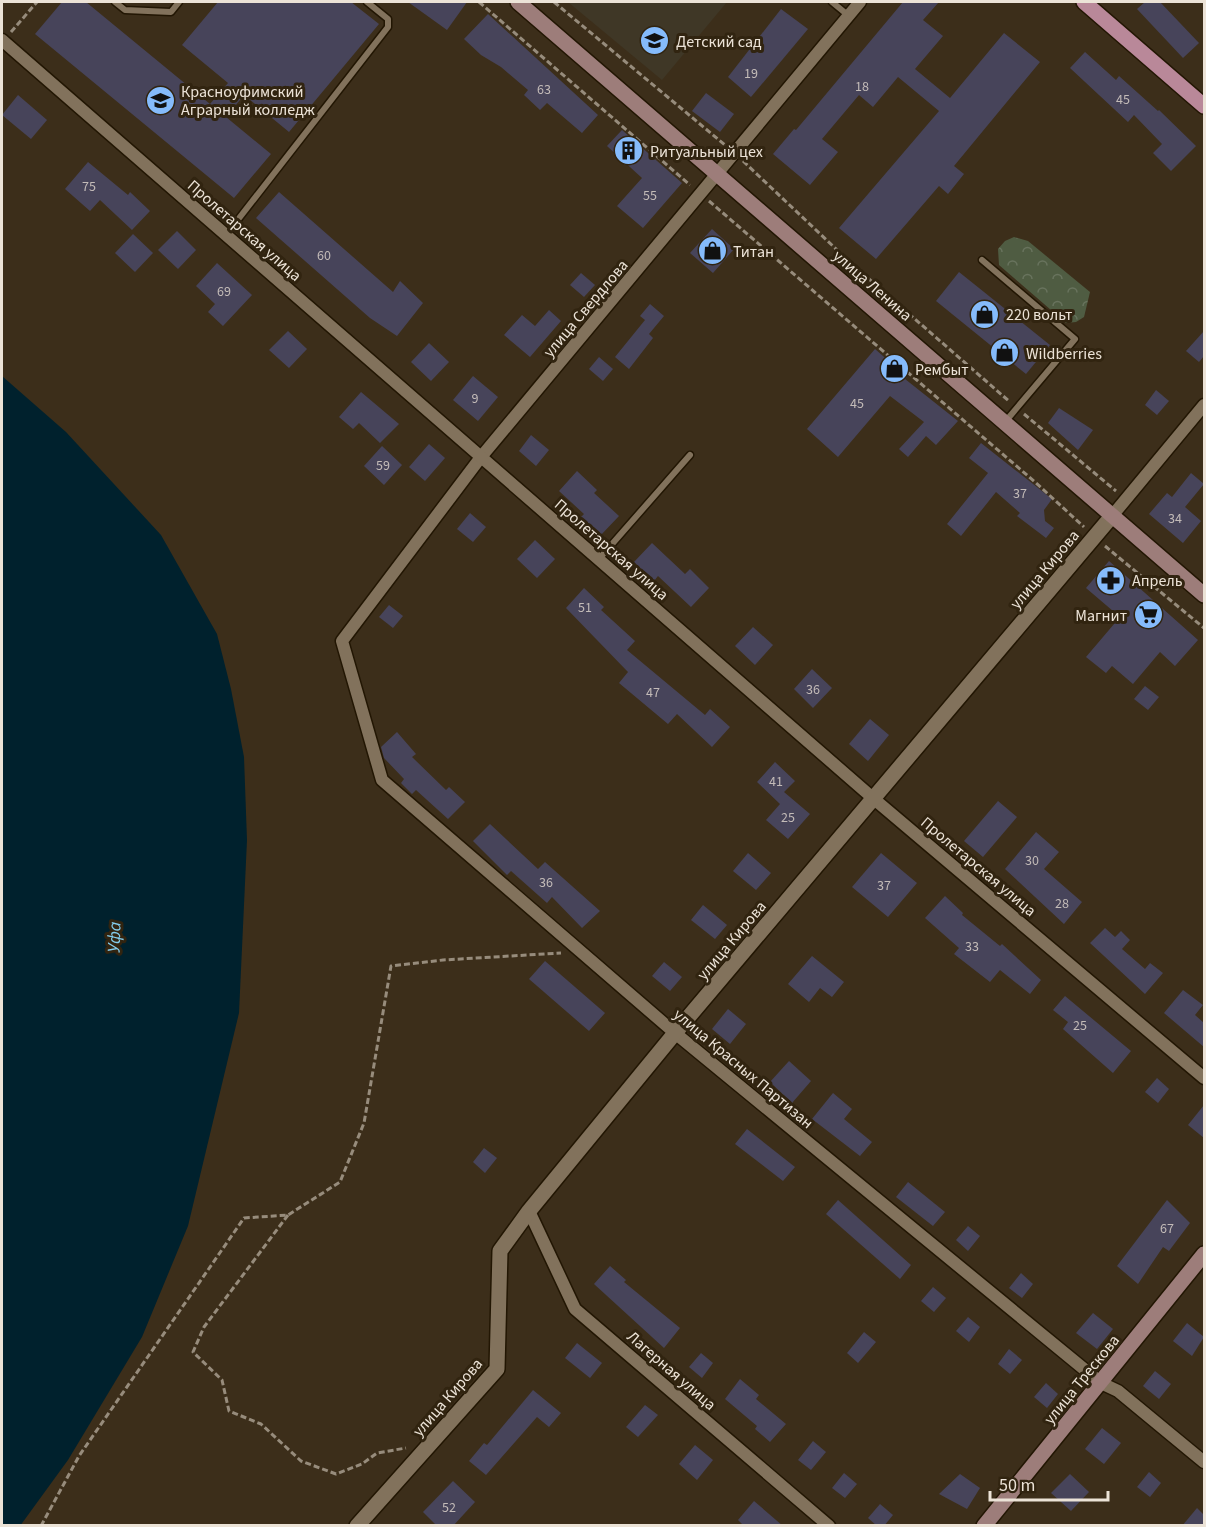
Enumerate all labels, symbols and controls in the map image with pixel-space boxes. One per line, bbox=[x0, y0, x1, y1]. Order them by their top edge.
school or university icon: Детский сад bbox=[639, 25, 671, 57]
place label: Детский сад bbox=[676, 31, 762, 53]
house number: 19 bbox=[744, 64, 758, 84]
house number: 18 bbox=[855, 77, 869, 97]
house number: 63 bbox=[537, 80, 551, 100]
place label: Красноуфимский Аграрный колледж bbox=[181, 81, 315, 121]
school or university icon: Красноуфимский Аграрный колледж bbox=[144, 84, 176, 116]
house number: 45 bbox=[1116, 90, 1130, 110]
building icon: Ритуальный цех bbox=[613, 135, 645, 167]
place label: Ритуальный цех bbox=[650, 141, 763, 163]
street label: Пролетарская улица bbox=[183, 175, 306, 286]
house number: 75 bbox=[82, 177, 96, 197]
house number: 55 bbox=[643, 186, 657, 206]
shop icon: Титан bbox=[696, 235, 728, 267]
place label: Титан bbox=[733, 241, 774, 263]
street label: улица Ленина bbox=[828, 245, 917, 326]
house number: 60 bbox=[317, 246, 331, 266]
street label: улица Свердлова bbox=[538, 255, 633, 362]
house number: 69 bbox=[217, 282, 231, 302]
shop icon: 220 вольт bbox=[969, 298, 1001, 330]
place label: 220 вольт bbox=[1006, 304, 1072, 326]
shop icon: Wildberries bbox=[989, 337, 1021, 369]
place label: Wildberries bbox=[1026, 343, 1102, 365]
shop icon: Рембыт bbox=[878, 353, 910, 385]
place label: Рембыт bbox=[915, 359, 969, 381]
house number: 9 bbox=[472, 389, 479, 409]
house number: 45 bbox=[850, 394, 864, 414]
house number: 59 bbox=[376, 456, 390, 476]
house number: 37 bbox=[1013, 484, 1027, 504]
street label: Пролетарская улица bbox=[550, 494, 673, 605]
house number: 34 bbox=[1168, 509, 1182, 529]
street label: улица Кирова bbox=[1005, 525, 1084, 614]
pharmacy icon: Апрель bbox=[1095, 564, 1127, 596]
place label: Апрель bbox=[1132, 570, 1183, 592]
house number: 51 bbox=[578, 598, 592, 618]
supermarket icon: Магнит bbox=[1132, 599, 1164, 631]
place label: Магнит bbox=[1075, 605, 1127, 627]
house number: 36 bbox=[806, 680, 820, 700]
house number: 47 bbox=[646, 683, 660, 703]
house number: 41 bbox=[769, 772, 783, 792]
house number: 25 bbox=[781, 808, 795, 828]
street label: Пролетарская улица bbox=[916, 812, 1041, 922]
house number: 30 bbox=[1025, 851, 1039, 871]
house number: 36 bbox=[539, 873, 553, 893]
house number: 37 bbox=[877, 876, 891, 896]
house number: 28 bbox=[1055, 894, 1069, 914]
street label: улица Кирова bbox=[692, 896, 771, 985]
water label: Уфа bbox=[101, 921, 128, 953]
house number: 33 bbox=[965, 937, 979, 957]
street label: улица Красных Партизан bbox=[669, 1004, 818, 1134]
house number: 25 bbox=[1073, 1016, 1087, 1036]
house number: 67 bbox=[1160, 1219, 1174, 1239]
street label: Лагерная улица bbox=[622, 1326, 721, 1416]
street label: улица Трескова bbox=[1039, 1330, 1125, 1429]
street label: улица Кирова bbox=[408, 1354, 488, 1442]
scale bar bbox=[990, 1464, 1108, 1502]
text: 50 m bbox=[999, 1473, 1035, 1498]
house number: 52 bbox=[442, 1498, 456, 1518]

